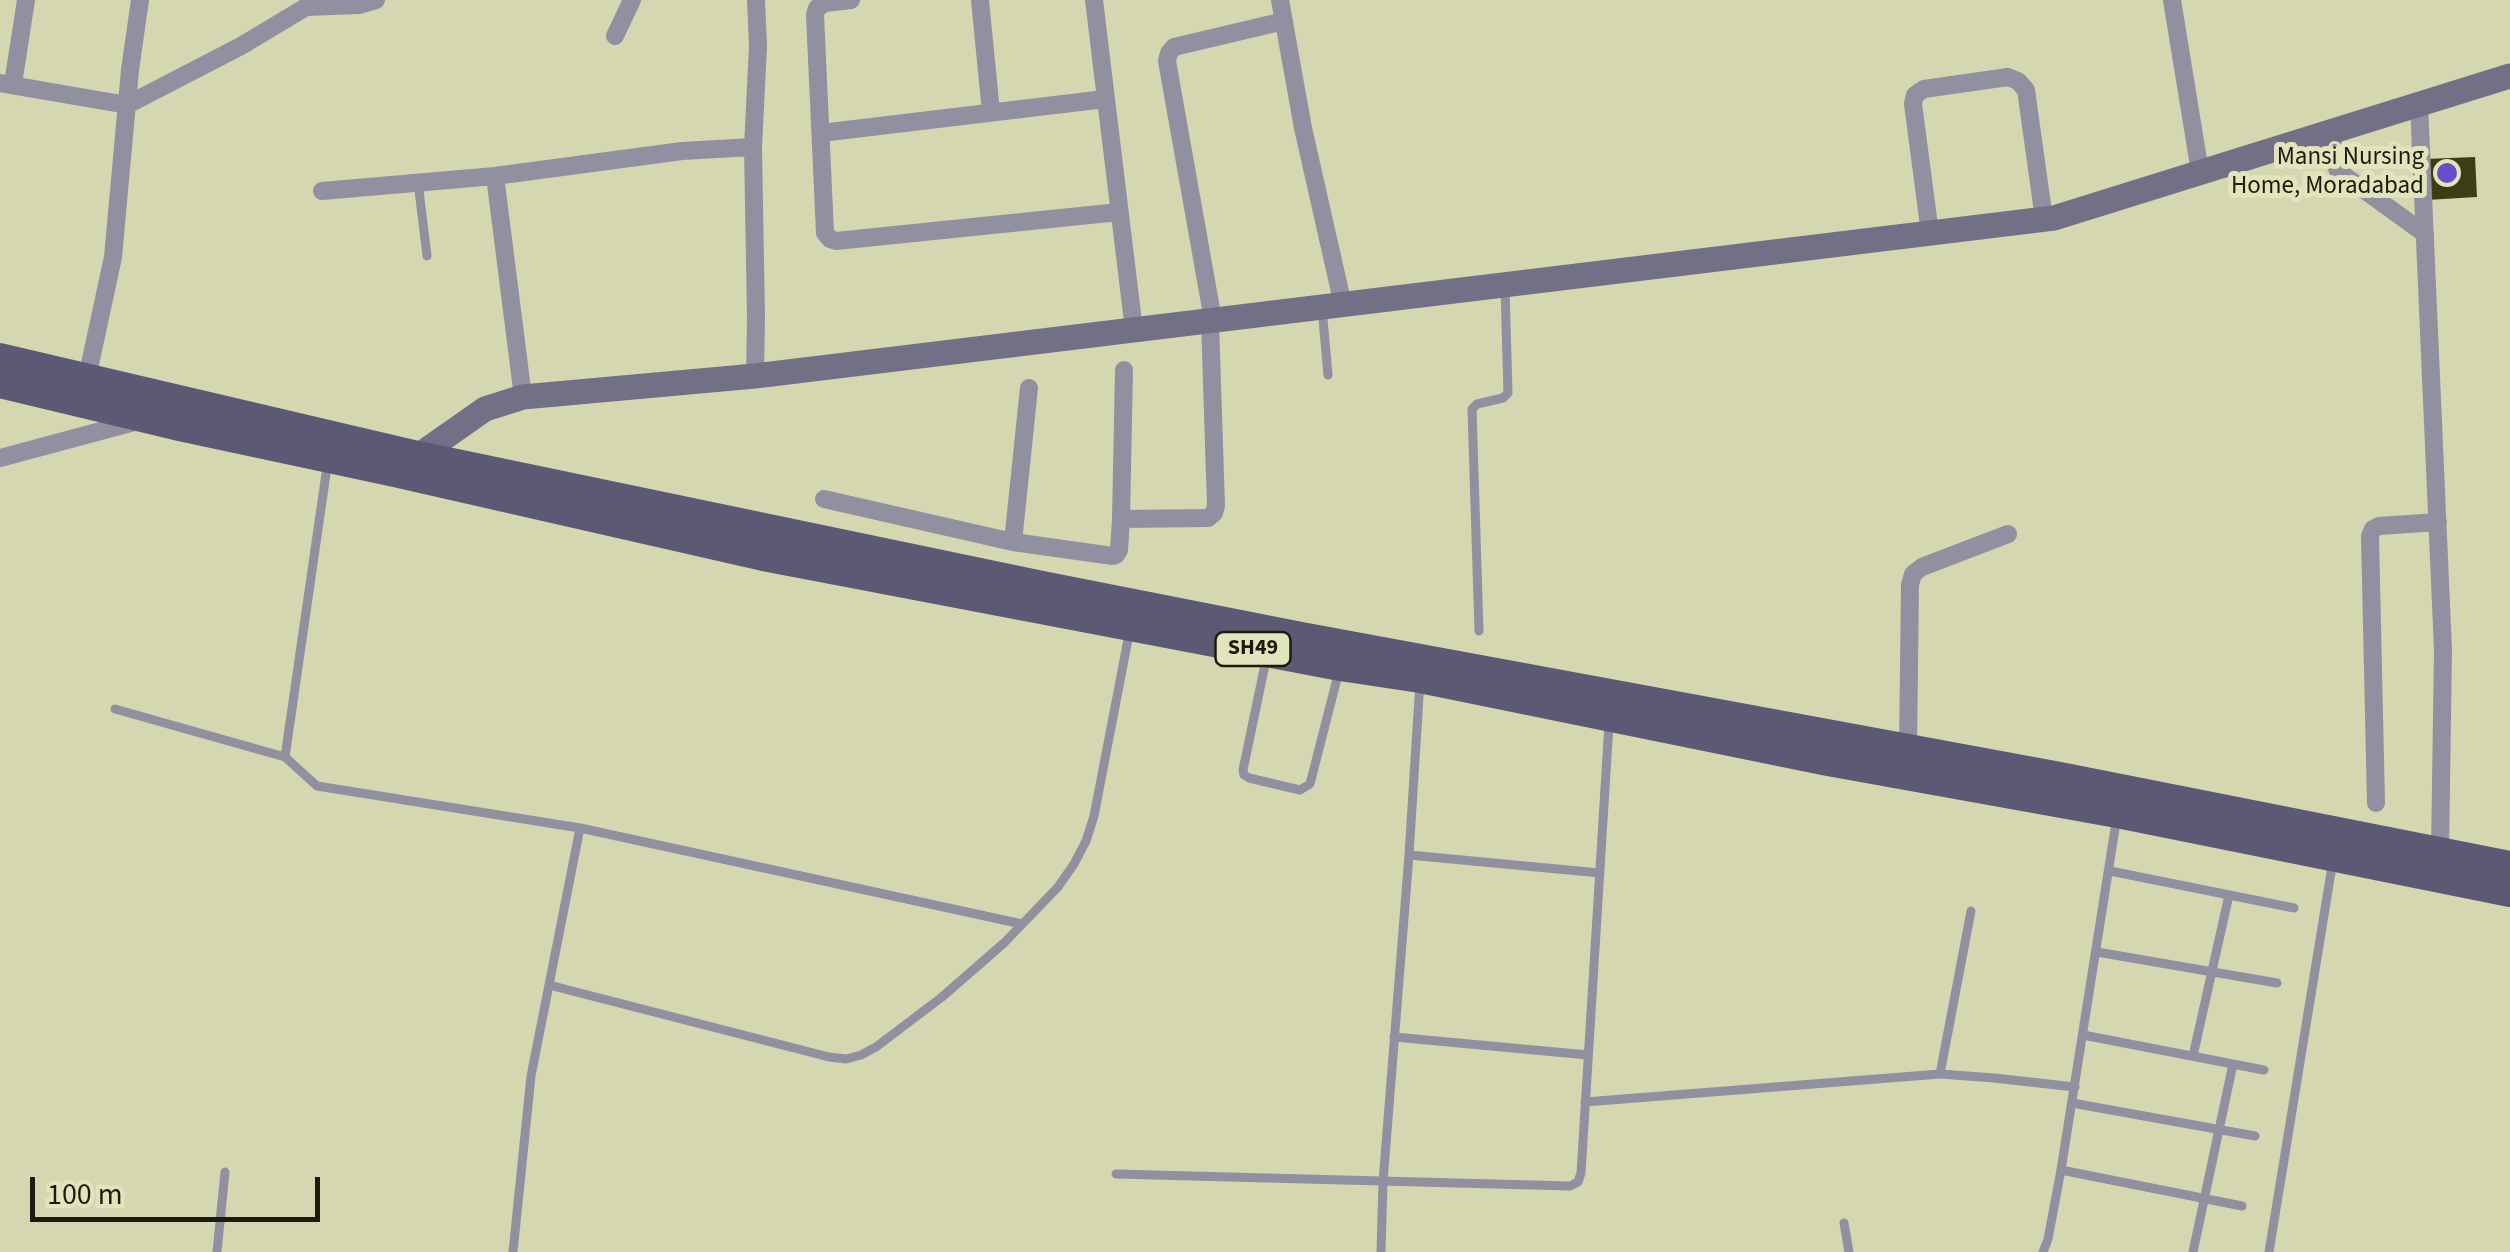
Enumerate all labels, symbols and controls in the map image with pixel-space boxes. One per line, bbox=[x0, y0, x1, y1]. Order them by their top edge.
place label: Mansi Nursing Home, Moradabad bbox=[2231, 144, 2424, 203]
marker: Mansi Nursing Home, Moradabad bbox=[2434, 160, 2460, 186]
road number: SH49 bbox=[1216, 632, 1290, 666]
scale bar bbox=[35, 1157, 325, 1219]
text: 100 m bbox=[47, 1173, 123, 1216]

